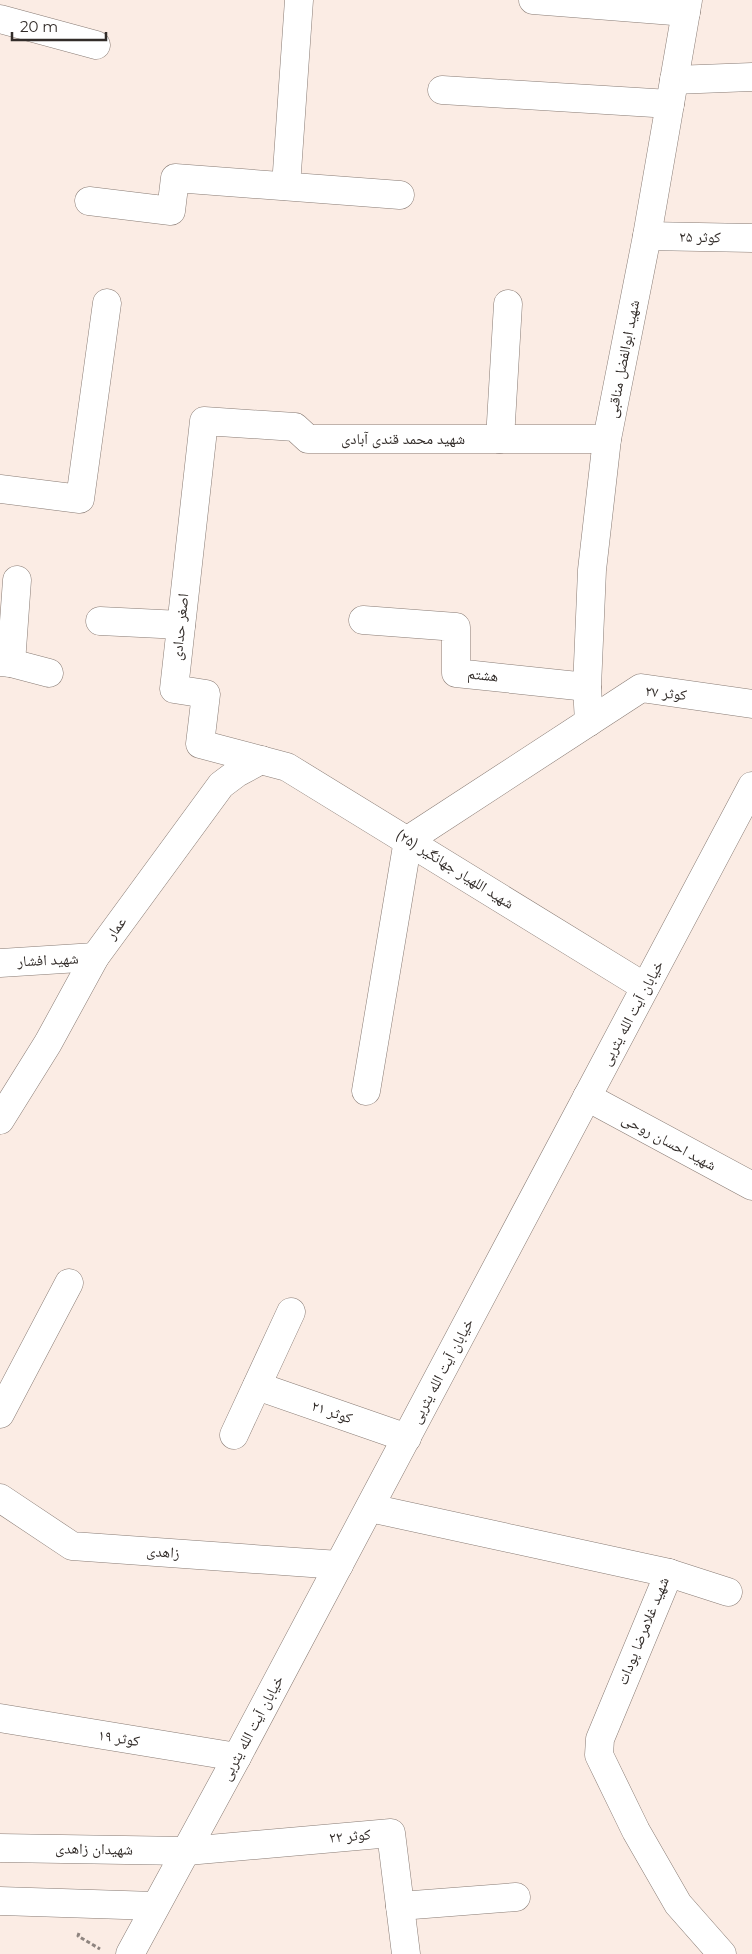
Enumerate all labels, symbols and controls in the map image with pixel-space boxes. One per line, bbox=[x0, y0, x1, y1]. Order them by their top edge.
scale bar bbox=[12, 10, 106, 42]
text: 20 m bbox=[20, 17, 58, 36]
street label: کوثر ۲۵ bbox=[679, 227, 721, 246]
street label: شهید ابوالفضل مناقبی bbox=[602, 298, 644, 420]
street label: شهید محمد قندی آبادی bbox=[341, 429, 465, 449]
street label: اصغر حدادی bbox=[167, 593, 193, 661]
street label: هشتم bbox=[467, 663, 499, 687]
street label: کوثر ۲۷ bbox=[644, 681, 688, 704]
street label: شهید اللهیار جهانگیر (۲۵) bbox=[393, 825, 518, 913]
street label: عمار bbox=[100, 912, 130, 944]
street label: شهید افشار bbox=[16, 948, 79, 971]
street label: خیابان آیت الله یثربی bbox=[596, 956, 668, 1069]
street label: شهید احسان روحی bbox=[618, 1109, 720, 1175]
street label: خیابان آیت الله یثربی bbox=[406, 1314, 478, 1427]
street label: کوثر ۲۱ bbox=[309, 1396, 355, 1427]
street label: زاهدی bbox=[146, 1541, 181, 1563]
street label: شهید غلامرضا پودات bbox=[612, 1574, 673, 1688]
street label: خیابان آیت الله یثربی bbox=[216, 1671, 288, 1784]
street label: کوثر ۱۹ bbox=[97, 1725, 141, 1750]
street label: کوثر ۲۲ bbox=[328, 1824, 372, 1847]
street label: شهیدان زاهدی bbox=[55, 1838, 133, 1860]

